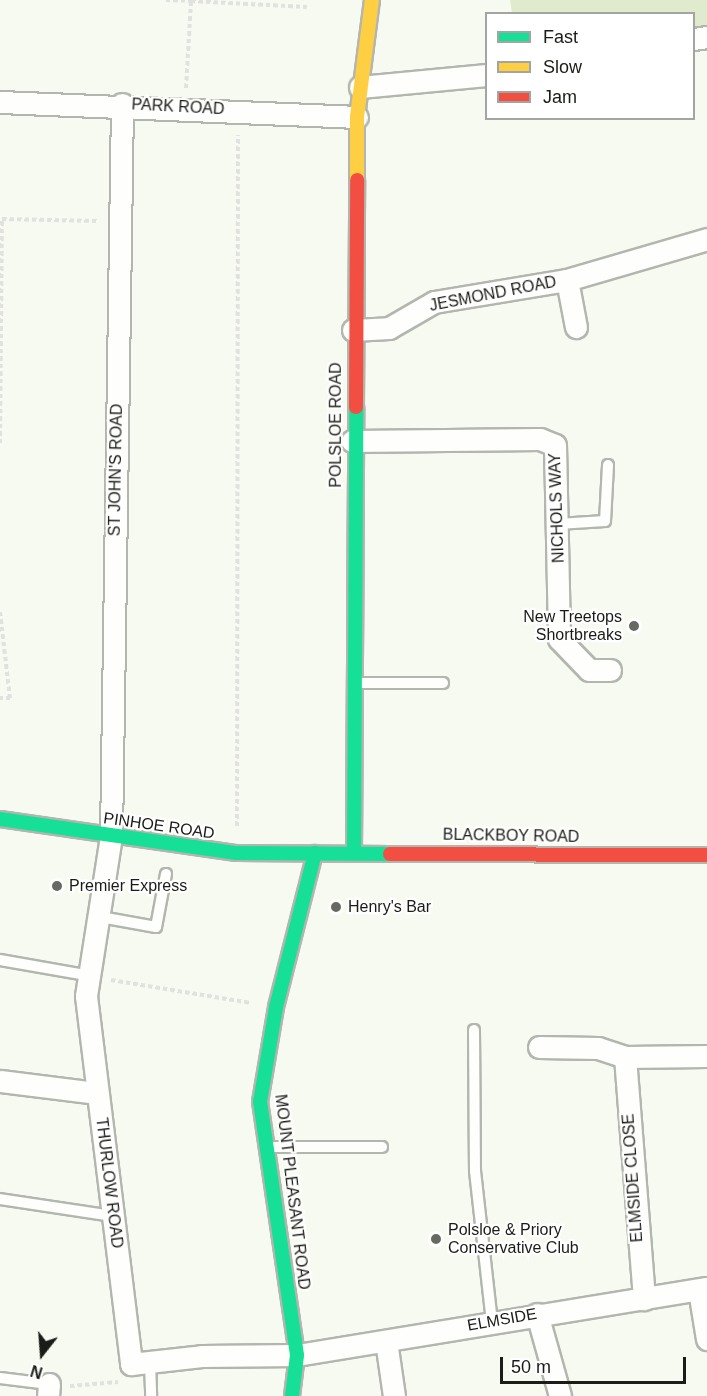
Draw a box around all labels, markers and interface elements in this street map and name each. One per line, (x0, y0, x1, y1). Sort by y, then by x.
legend (485, 12, 695, 120)
text: Fast (543, 27, 578, 47)
text: Slow (543, 57, 582, 77)
text: Jam (543, 87, 577, 107)
street label: PARK ROAD (131, 95, 225, 119)
street label: JESMOND ROAD (428, 272, 558, 316)
street label: POLSLOE ROAD (326, 362, 346, 488)
street label: ST JOHN'S ROAD (105, 403, 127, 537)
street label: NICHOLS WAY (545, 453, 569, 563)
place label: New Treetops Shortbreaks (523, 607, 622, 645)
marker: New Treetops Shortbreaks (627, 619, 641, 633)
street label: PINHOE ROAD (102, 809, 216, 843)
street label: BLACKBOY ROAD (442, 825, 580, 847)
place label: Premier Express (69, 876, 187, 896)
marker: Premier Express (50, 879, 64, 893)
place label: Henry's Bar (348, 897, 431, 917)
marker: Henry's Bar (329, 900, 343, 914)
street label: MOUNT PLEASANT ROAD (270, 1093, 314, 1291)
street label: ELMSIDE CLOSE (619, 1113, 647, 1243)
street label: THURLOW ROAD (91, 1117, 127, 1249)
place label: Polsloe & Priory Conservative Club (448, 1220, 579, 1258)
marker: Polsloe & Priory Conservative Club (429, 1232, 443, 1246)
street label: ELMSIDE (466, 1304, 538, 1336)
north arrow (12, 1324, 72, 1384)
scale bar (503, 1345, 689, 1383)
text: 50 m (511, 1357, 551, 1377)
text: N (29, 1362, 45, 1382)

